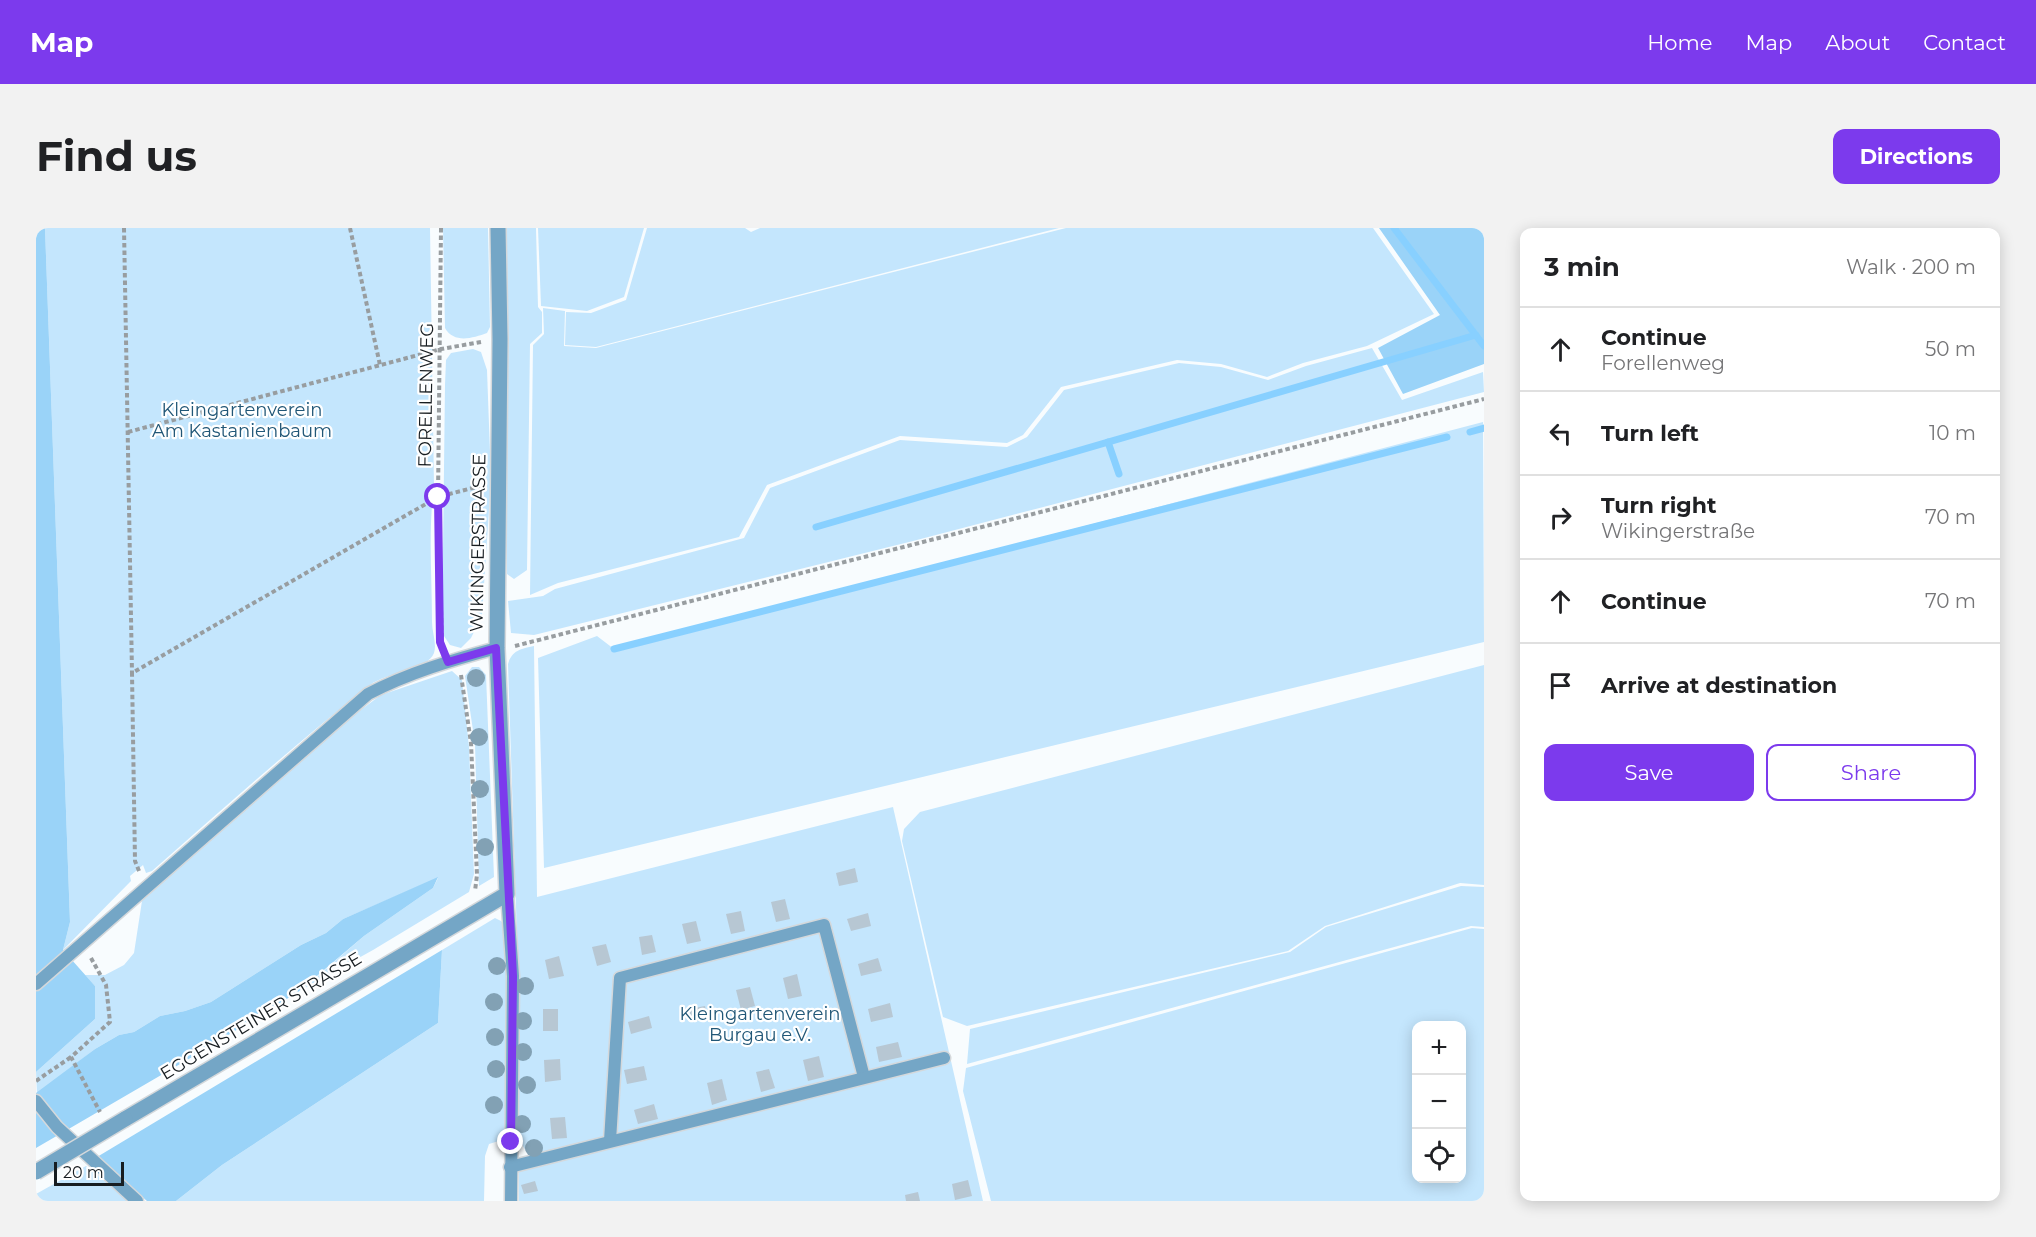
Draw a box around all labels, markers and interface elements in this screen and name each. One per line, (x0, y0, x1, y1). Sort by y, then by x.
text: Map (30, 25, 93, 59)
text: Home (1647, 30, 1712, 55)
text: Map (1745, 30, 1792, 55)
text: About (1825, 30, 1890, 55)
text: Contact (1923, 30, 2006, 55)
button: Directions (1833, 129, 2000, 184)
text: Find us (36, 130, 197, 182)
text: 3 min (1544, 251, 1620, 283)
text: Walk · 200 m (1846, 255, 1976, 279)
street label: FORELLENWEG (414, 322, 438, 468)
text: Continue (1601, 324, 1707, 351)
icon: ahead (1544, 333, 1577, 366)
text: 50 m (1925, 337, 1976, 361)
text: Forellenweg (1601, 351, 1725, 375)
park label: Kleingartenverein Am Kastanienbaum (152, 399, 332, 442)
icon: left (1544, 417, 1577, 450)
text: Turn left (1601, 420, 1699, 447)
text: 10 m (1929, 421, 1976, 445)
street label: WIKINGERSTRASSE (465, 454, 491, 632)
route start (424, 483, 450, 509)
text: Turn right (1601, 492, 1716, 519)
icon: right (1544, 501, 1577, 534)
text: 70 m (1925, 505, 1976, 529)
text: Wikingerstraße (1601, 519, 1755, 543)
icon: ahead (1544, 585, 1577, 618)
text: Continue (1601, 588, 1707, 615)
text: 70 m (1925, 589, 1976, 613)
icon: arrive (1544, 669, 1577, 702)
text: Arrive at destination (1601, 672, 1837, 699)
button: Save (1544, 744, 1754, 801)
button: Share (1766, 744, 1976, 801)
street label: EGGENSTEINER STRASSE (156, 947, 366, 1085)
park label: Kleingartenverein Burgau e.V. (679, 1003, 841, 1046)
map controls (1412, 1021, 1466, 1183)
button: + (1412, 1021, 1466, 1075)
button: − (1412, 1075, 1466, 1129)
route end (497, 1128, 523, 1154)
button: locate (1412, 1129, 1466, 1183)
scale bar (54, 1159, 124, 1186)
text: 20 m (63, 1163, 104, 1182)

